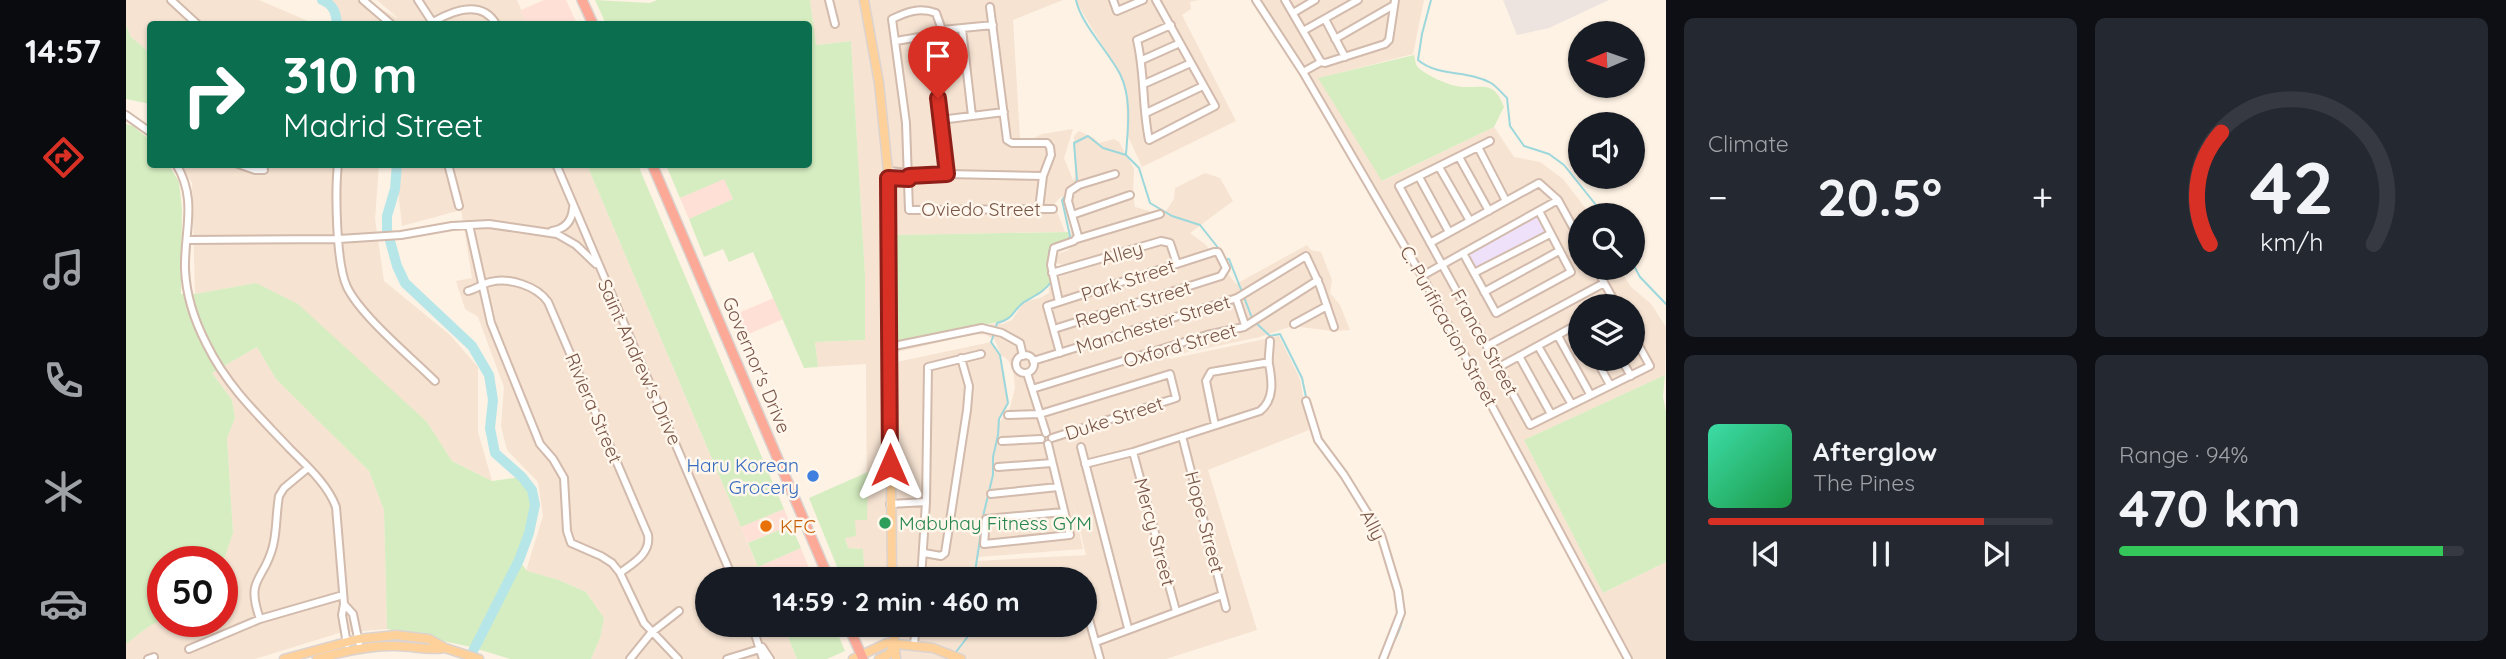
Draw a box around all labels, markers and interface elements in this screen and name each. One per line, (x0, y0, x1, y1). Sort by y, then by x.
north arrow (1568, 21, 1645, 98)
map controls (1568, 21, 1645, 371)
pin (908, 26, 968, 98)
text: 14:57 (25, 31, 101, 71)
icon: arrive (919, 37, 957, 75)
text: 310 m (283, 44, 417, 105)
icon: right (168, 49, 259, 140)
text: Madrid Street (283, 105, 483, 145)
button: sound (1568, 112, 1645, 189)
text: Climate (1708, 129, 1789, 158)
icon: directions (39, 133, 88, 182)
text: 42 (2249, 141, 2334, 232)
text: 20.5° (1817, 164, 1942, 229)
text: − (1708, 173, 1728, 221)
text: + (2032, 173, 2053, 221)
street label: Oviedo Street (921, 197, 1041, 221)
button: search (1568, 203, 1645, 280)
text: km/h (2260, 225, 2323, 256)
street label: Alley (1098, 236, 1146, 270)
street label: C. Purificacion Street (1395, 241, 1503, 411)
icon: music (39, 245, 88, 294)
street label: Park Street (1078, 254, 1178, 306)
street label: Saint Andrew's Drive (593, 275, 687, 449)
street label: Regent Street (1072, 275, 1194, 333)
street label: France Street (1446, 285, 1524, 399)
street label: Manchester Street (1073, 289, 1233, 359)
street label: Governor's Drive (717, 293, 797, 437)
button: layers (1568, 294, 1645, 371)
street label: Oxford Street (1121, 317, 1239, 373)
street label: Riviera Street (560, 349, 628, 467)
icon: phone (39, 356, 88, 405)
street label: Duke Street (1062, 391, 1166, 445)
position arrow (853, 428, 927, 502)
text: Afterglow (1813, 435, 1937, 468)
text: Range · 94% (2119, 440, 2248, 469)
place label: Haru Korean Grocery (686, 453, 799, 499)
icon: climate (39, 467, 88, 516)
marker: Haru Korean Grocery (805, 468, 821, 484)
street label: Hope Street (1180, 468, 1230, 576)
text: The Pines (1813, 468, 1915, 497)
street label: Mercy Street (1129, 475, 1181, 589)
text: 470 km (2119, 475, 2301, 540)
street label: Ally (1355, 505, 1391, 545)
place label: Mabuhay Fitness GYM (899, 511, 1092, 535)
place label: KFC (780, 514, 816, 538)
marker: Mabuhay Fitness GYM (877, 515, 893, 531)
marker: KFC (758, 518, 774, 534)
icon: previous (1747, 535, 1785, 573)
icon: pause (1862, 535, 1900, 573)
icon: next (1977, 535, 2015, 573)
speed limit sign: 50 (147, 546, 238, 637)
icon: car (39, 579, 88, 628)
text: 14:59 · 2 min · 460 m (772, 585, 1020, 618)

